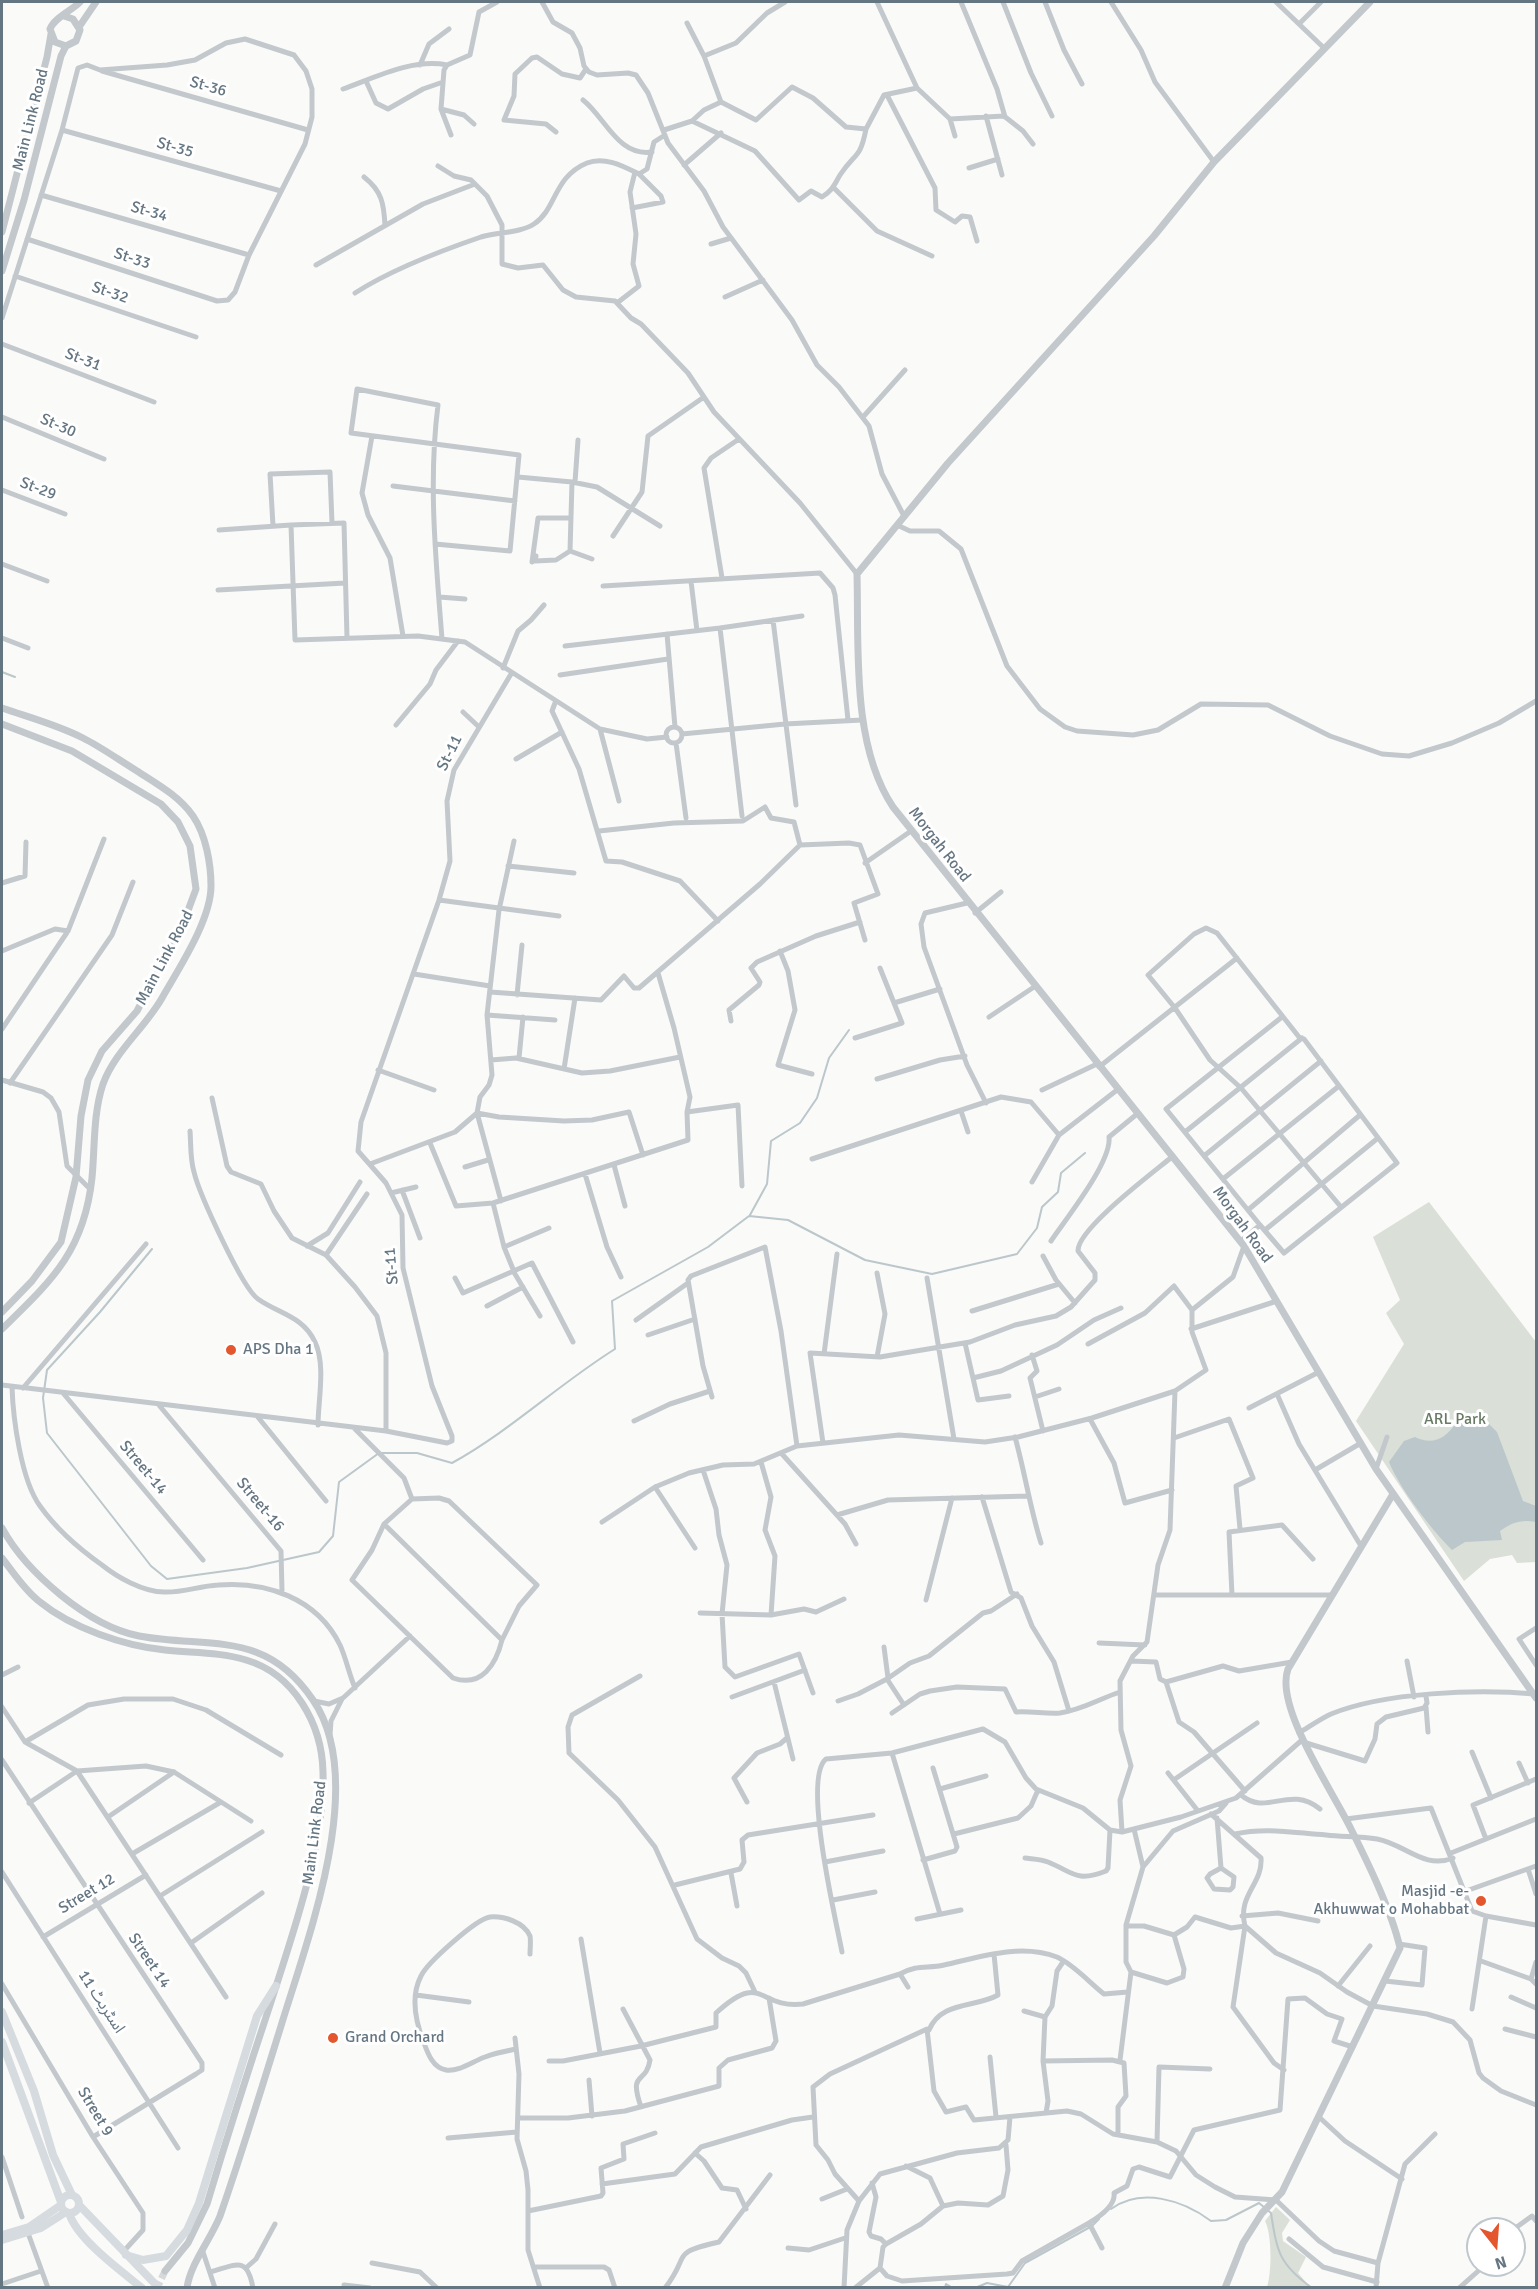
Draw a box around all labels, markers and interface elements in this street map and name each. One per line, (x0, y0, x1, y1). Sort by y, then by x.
street label: Main Link Road (9, 67, 53, 173)
street label: St-36 (187, 73, 229, 101)
street label: St-35 (154, 134, 196, 162)
street label: St-34 (128, 198, 170, 226)
street label: St-33 (111, 244, 153, 274)
street label: St-32 (89, 278, 131, 308)
street label: St-31 (62, 344, 104, 376)
street label: St-30 (37, 410, 79, 442)
street label: St-29 (17, 473, 59, 505)
street label: St-11 (433, 732, 467, 774)
street label: Morgah Road (904, 804, 974, 886)
street label: Main Link Road (132, 907, 198, 1009)
street label: Morgah Road (1208, 1183, 1276, 1267)
street label: St-11 (381, 1247, 403, 1285)
place label: APS Dha 1 (243, 1340, 314, 1360)
marker: APS Dha 1 (224, 1343, 238, 1357)
park label: ARL Park (1424, 1410, 1486, 1430)
street label: Street-14 (115, 1437, 171, 1499)
street label: Street-16 (232, 1474, 288, 1536)
street label: Main Link Road (299, 1780, 331, 1886)
street label: Street 12 (55, 1870, 119, 1918)
place label: Masjid -e- Akhuwwat o Mohabbat (1313, 1882, 1469, 1920)
marker: Masjid -e- Akhuwwat o Mohabbat (1474, 1894, 1488, 1908)
street label: Street 14 (124, 1930, 174, 1992)
street label: اسٹریٹ 11 (74, 1967, 128, 2037)
place label: Grand Orchard (345, 2028, 445, 2048)
marker: Grand Orchard (326, 2031, 340, 2045)
street label: Street 9 (73, 2084, 117, 2140)
north arrow (1466, 2217, 1526, 2277)
text: N (1492, 2251, 1509, 2273)

